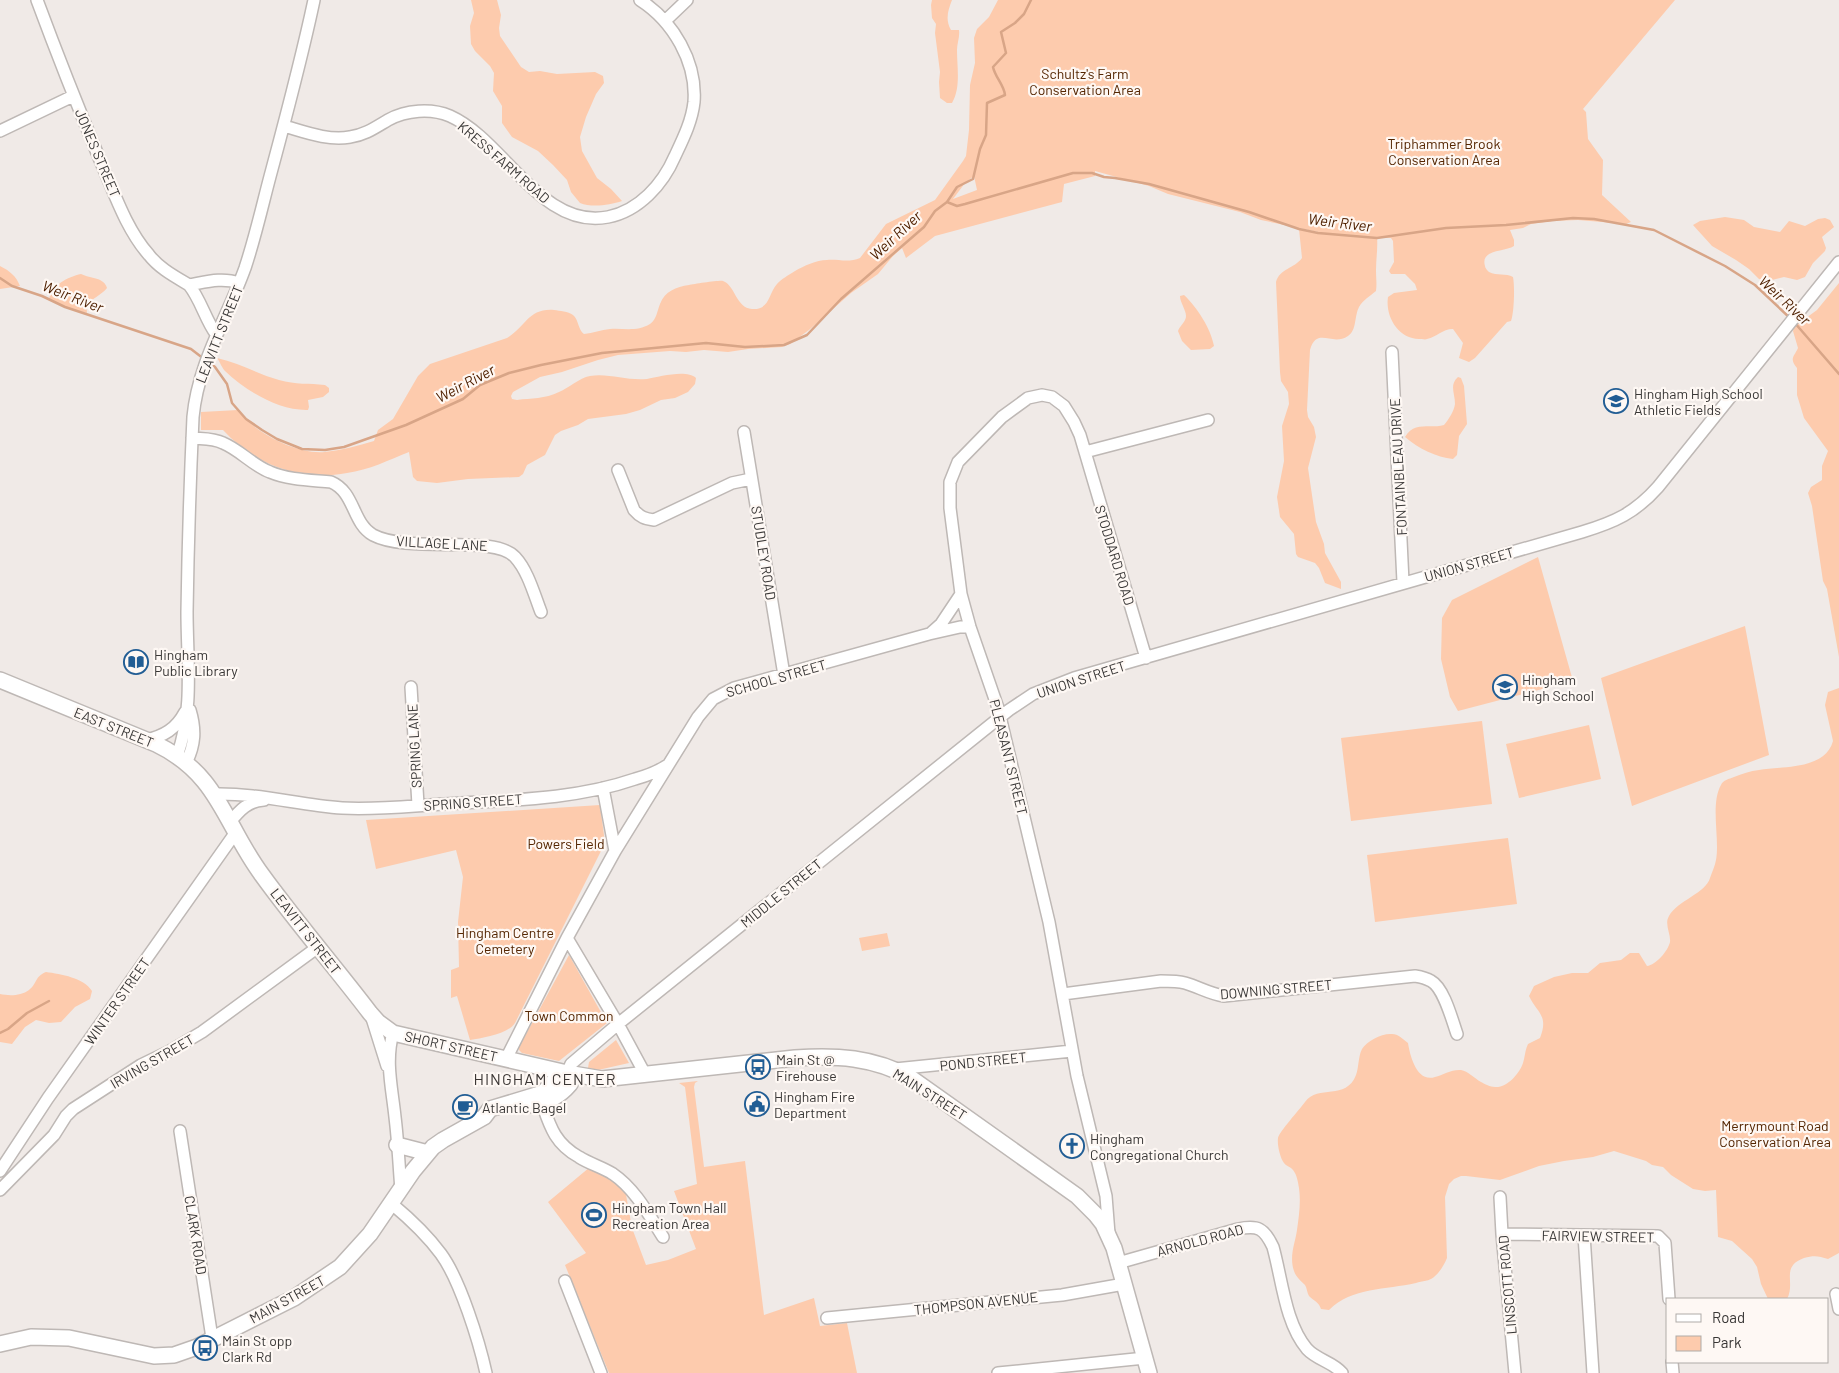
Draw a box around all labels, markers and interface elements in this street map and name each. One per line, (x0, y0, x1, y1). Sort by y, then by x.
park label: Schultz's Farm Conservation Area (1029, 65, 1141, 98)
street label: JONES STREET (72, 106, 124, 200)
street label: KRESS FARM ROAD (455, 117, 553, 207)
park label: Triphammer Brook Conservation Area (1388, 135, 1500, 168)
water label: Weir River (865, 206, 925, 263)
water label: Weir River (1307, 209, 1374, 235)
water label: Weir River (1755, 272, 1815, 329)
water label: Weir River (40, 276, 107, 316)
street label: LEAVITT STREET (192, 282, 246, 385)
water label: Weir River (432, 360, 498, 406)
place label: Hingham High School Athletic Fields (1634, 385, 1763, 418)
school or university icon: Hingham High School Athletic Fields (1603, 388, 1629, 414)
street label: FONTAINBLEAU DRIVE (1386, 398, 1410, 536)
street label: STODDARD ROAD (1092, 503, 1138, 607)
street label: STUDLEY ROAD (748, 505, 780, 601)
street label: VILLAGE LANE (396, 532, 488, 554)
street label: UNION STREET (1422, 543, 1516, 585)
place label: Hingham Public Library (154, 646, 238, 679)
library icon: Hingham Public Library (123, 649, 149, 675)
street label: SCHOOL STREET (724, 656, 828, 700)
street label: UNION STREET (1034, 657, 1128, 701)
place label: Hingham High School (1522, 671, 1594, 704)
school or university icon: Hingham High School (1492, 674, 1518, 700)
street label: PLEASANT STREET (986, 697, 1032, 817)
street label: EAST STREET (72, 703, 156, 751)
street label: SPRING LANE (403, 703, 425, 789)
street label: SPRING STREET (423, 790, 523, 814)
park label: Powers Field (527, 835, 605, 852)
street label: MIDDLE STREET (737, 855, 825, 931)
street label: LEAVITT STREET (267, 885, 345, 977)
park label: Hingham Centre Cemetery (456, 924, 554, 957)
street label: WINTER STREET (81, 954, 153, 1048)
street label: DOWNING STREET (1219, 976, 1333, 1002)
park label: Town Common (524, 1007, 614, 1024)
street label: SHORT STREET (403, 1027, 499, 1065)
street label: IRVING STREET (107, 1030, 197, 1092)
street label: POND STREET (939, 1048, 1027, 1074)
place label: Main St @ Firehouse (776, 1051, 837, 1084)
bus stop icon: Main St @ Firehouse (745, 1054, 771, 1080)
street label: MAIN STREET (890, 1065, 970, 1123)
district label: HINGHAM CENTER (474, 1069, 616, 1088)
place label: Hingham Fire Department (774, 1088, 855, 1121)
public building icon: Hingham Fire Department (744, 1091, 770, 1117)
cafe icon: Atlantic Bagel (452, 1094, 478, 1120)
place label: Atlantic Bagel (482, 1099, 566, 1116)
park label: Merrymount Road Conservation Area (1719, 1117, 1831, 1150)
place label: Hingham Congregational Church (1090, 1130, 1229, 1163)
church icon: Hingham Congregational Church (1059, 1133, 1085, 1159)
street label: CLARK ROAD (181, 1194, 211, 1276)
place label: Hingham Town Hall Recreation Area (612, 1199, 726, 1232)
sports icon: Hingham Town Hall Recreation Area (581, 1202, 607, 1228)
street label: ARNOLD ROAD (1155, 1220, 1245, 1260)
street label: FAIRVIEW STREET (1541, 1227, 1655, 1245)
street label: LINSCOTT ROAD (1494, 1235, 1520, 1335)
street label: MAIN STREET (246, 1271, 328, 1327)
street label: THOMPSON AVENUE (913, 1288, 1039, 1318)
legend (1666, 1298, 1829, 1363)
text: Road (1712, 1308, 1745, 1326)
place label: Main St opp Clark Rd (222, 1332, 292, 1365)
text: Park (1712, 1333, 1742, 1351)
bus stop icon: Main St opp Clark Rd (192, 1335, 218, 1361)

